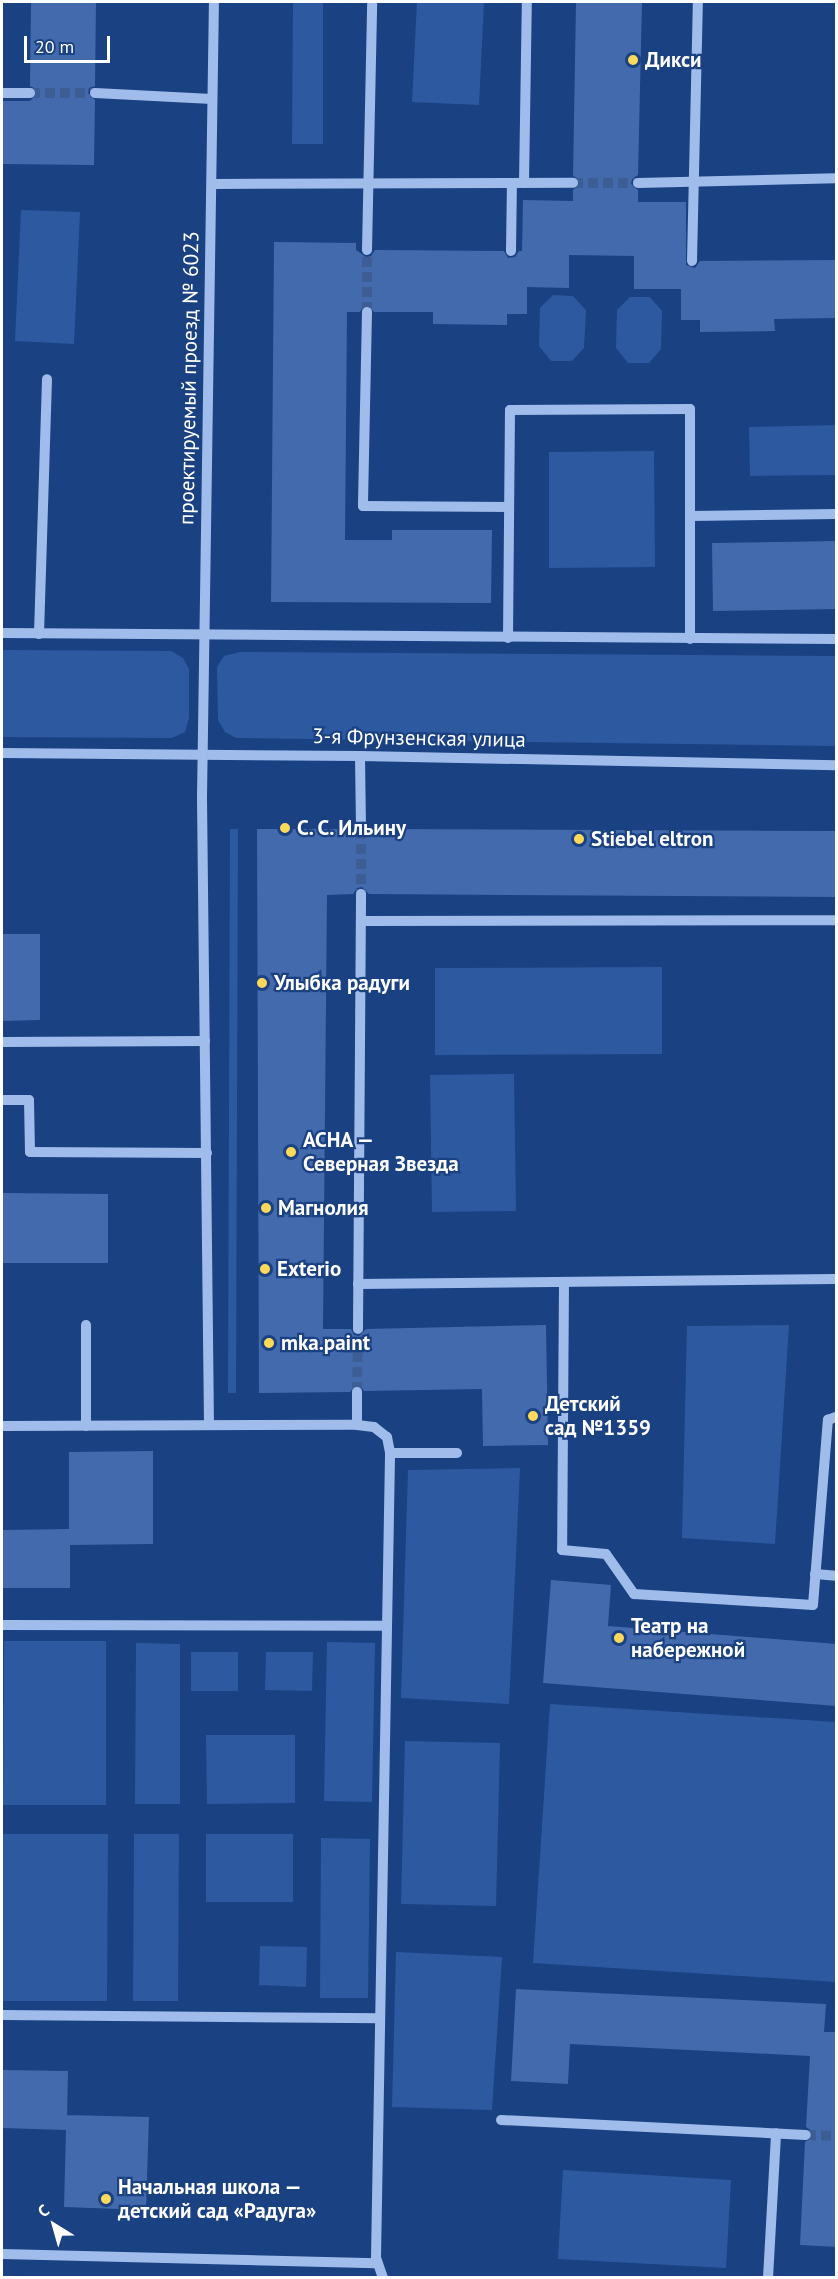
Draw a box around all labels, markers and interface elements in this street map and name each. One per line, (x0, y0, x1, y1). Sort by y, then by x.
scale bar (27, 24, 112, 62)
text: 20 m (35, 35, 74, 58)
place label: Дикси (645, 47, 701, 73)
marker: Дикси (626, 53, 640, 67)
street label: проектируемый проезд № 6023 (174, 231, 204, 525)
street label: 3-я Фрунзенская улица (312, 724, 526, 752)
place label: С. С. Ильину (297, 815, 409, 841)
marker: С. С. Ильину (278, 821, 292, 835)
place label: Stiebel eltron (591, 826, 713, 852)
marker: Stiebel eltron (572, 832, 586, 846)
place label: Улыбка радуги (274, 970, 410, 996)
marker: Улыбка радуги (255, 976, 269, 990)
place label: АСНА — Северная Звезда (303, 1127, 459, 1177)
marker: АСНА — Северная Звезда (284, 1145, 298, 1159)
place label: Магнолия (278, 1195, 368, 1221)
marker: Магнолия (259, 1201, 273, 1215)
place label: Exterio (277, 1256, 341, 1282)
marker: Exterio (258, 1262, 272, 1276)
place label: mka.paint (281, 1330, 370, 1356)
marker: mka.paint (262, 1336, 276, 1350)
place label: Детский сад №1359 (545, 1391, 651, 1441)
marker: Детский сад №1359 (526, 1409, 540, 1423)
place label: Театр на набережной (631, 1613, 745, 1663)
marker: Театр на набережной (612, 1631, 626, 1645)
place label: Начальная школа — детский сад «Радуга» (118, 2174, 316, 2224)
marker: Начальная школа — детский сад «Радуга» (99, 2192, 113, 2206)
north arrow (24, 2195, 84, 2255)
text: С (34, 2200, 53, 2221)

